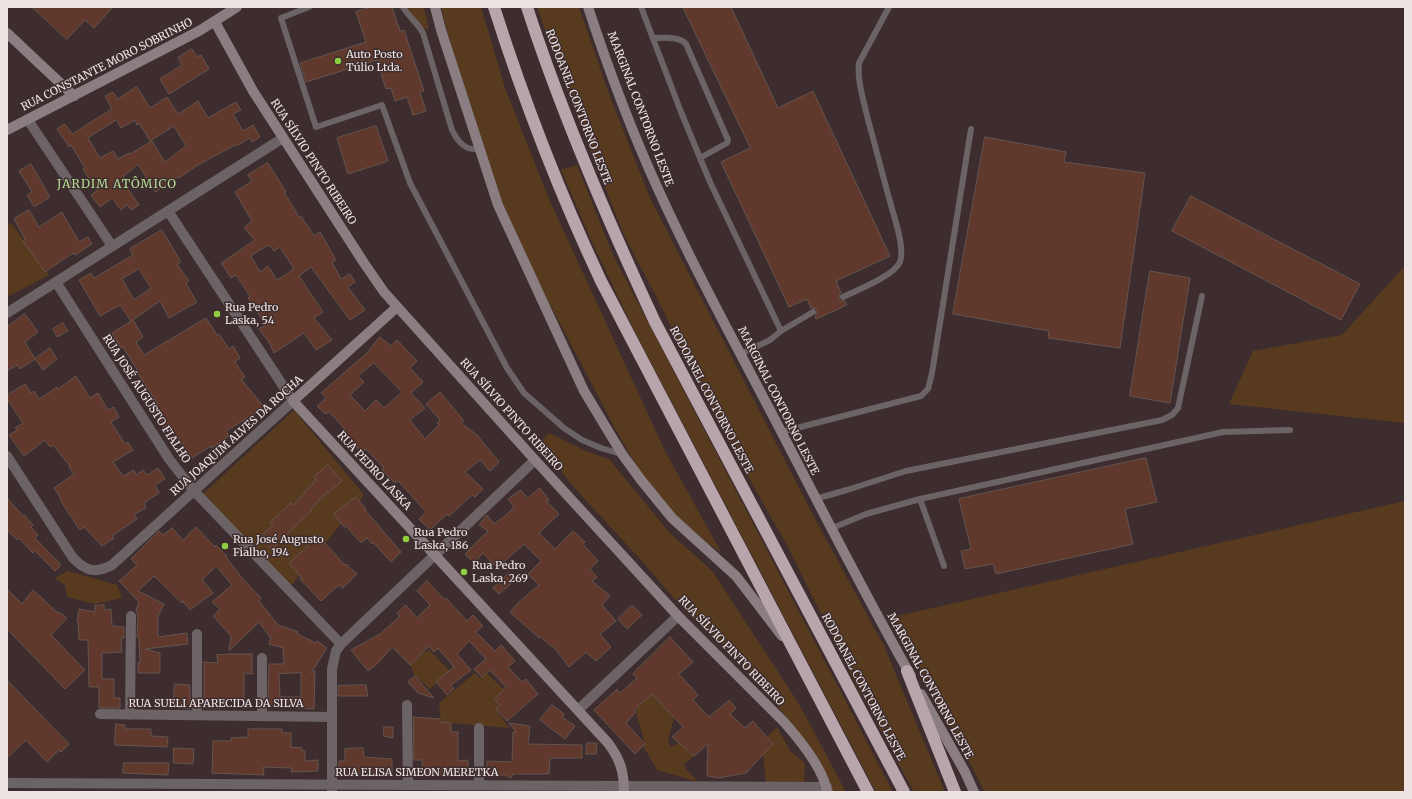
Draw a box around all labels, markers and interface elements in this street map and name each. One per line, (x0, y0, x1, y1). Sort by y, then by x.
street label: RUA CONSTANTE MORO SOBRINHO (19, 16, 195, 114)
street label: RODOANEL CONTORNO LESTE (542, 28, 614, 186)
street label: MARGINAL CONTORNO LESTE (604, 30, 676, 188)
place label: Auto Posto Túlio Ltda. (346, 48, 403, 74)
marker: Auto Posto Túlio Ltda. (333, 56, 343, 66)
street label: RUA SÍLVIO PINTO RIBEIRO (267, 97, 359, 227)
district label: JARDIM ATÔMICO (57, 178, 177, 192)
place label: Rua Pedro Laska, 54 (225, 301, 278, 327)
marker: Rua Pedro Laska, 54 (212, 309, 222, 319)
street label: RODOANEL CONTORNO LESTE (666, 324, 756, 476)
street label: MARGINAL CONTORNO LESTE (735, 325, 821, 477)
street label: RUA JOSÉ AUGUSTO FIALHO (99, 332, 193, 466)
street label: RUA SÍLVIO PINTO RIBEIRO (457, 356, 565, 474)
street label: RUA JOAQUIM ALVES DA ROCHA (168, 373, 306, 499)
street label: RUA PEDRO LASKA (334, 429, 414, 513)
place label: Rua Pedro Laska, 186 (414, 526, 468, 552)
place label: Rua José Augusto Fialho, 194 (233, 533, 324, 559)
marker: Rua Pedro Laska, 186 (401, 534, 411, 544)
marker: Rua José Augusto Fialho, 194 (220, 541, 230, 551)
place label: Rua Pedro Laska, 269 (472, 559, 528, 585)
marker: Rua Pedro Laska, 269 (459, 567, 469, 577)
street label: RUA SÍLVIO PINTO RIBEIRO (675, 593, 787, 709)
street label: RODOANEL CONTORNO LESTE (818, 611, 908, 763)
street label: MARGINAL CONTORNO LESTE (884, 611, 976, 761)
street label: RUA SUELI APARECIDA DA SILVA (128, 697, 304, 711)
street label: RUA ELISA SIMEON MERETKA (335, 766, 499, 780)

